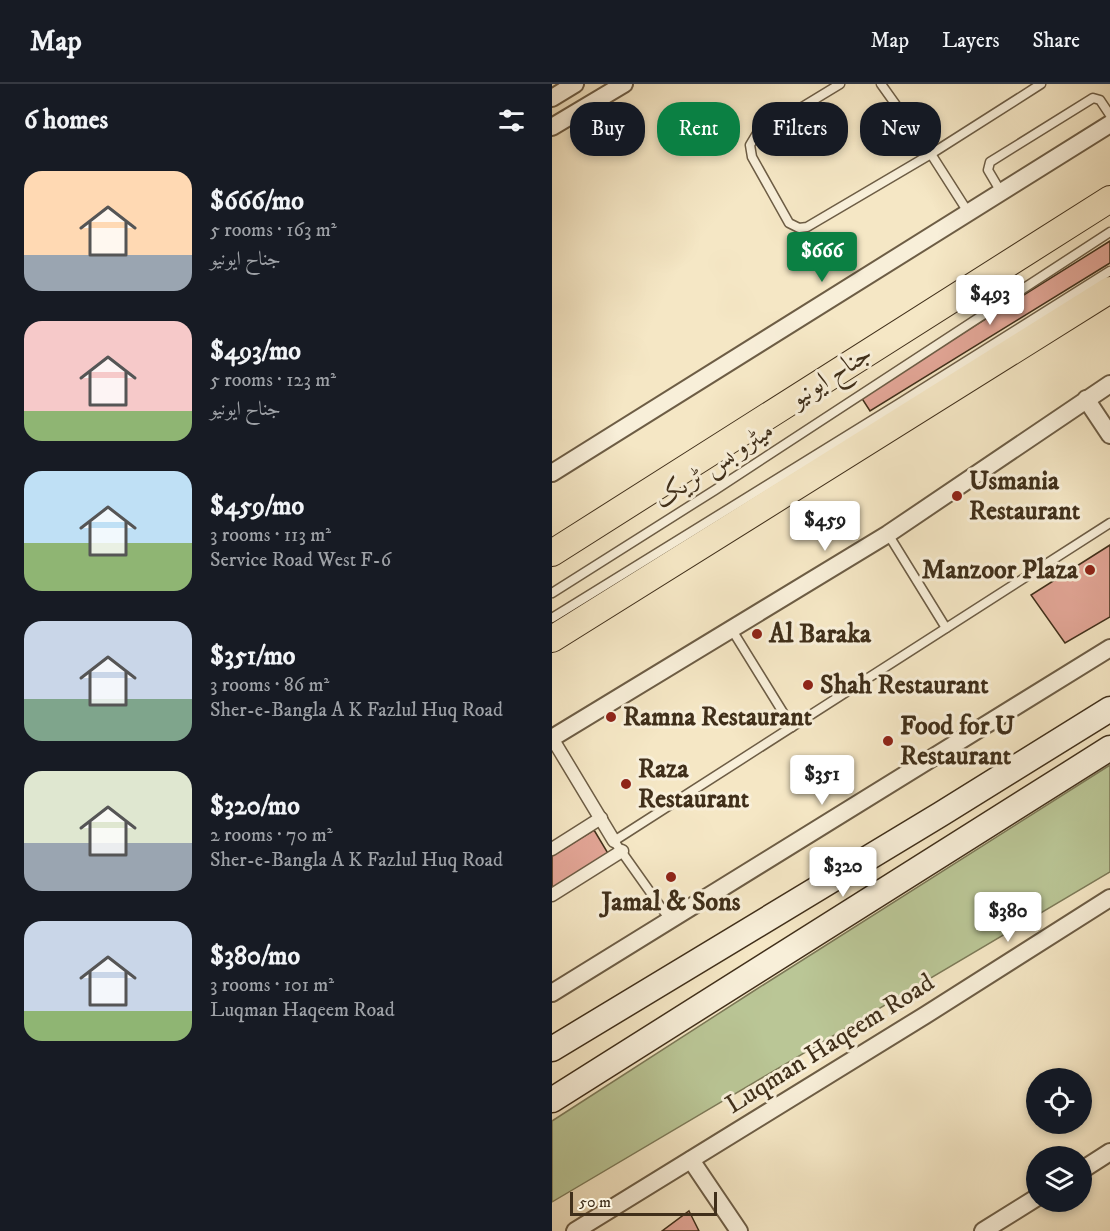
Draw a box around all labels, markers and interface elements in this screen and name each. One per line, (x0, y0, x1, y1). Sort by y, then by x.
text: Map (30, 24, 82, 59)
text: Map (870, 28, 909, 54)
text: Layers (942, 28, 1000, 54)
text: Share (1033, 28, 1080, 54)
chip: Buy (570, 102, 645, 156)
chip: Rent (657, 102, 740, 156)
chip: Filters (752, 102, 848, 156)
chip: New (860, 102, 941, 156)
text: 6 homes (24, 104, 108, 137)
icon: filters (495, 104, 528, 137)
text: $666/mo (210, 185, 304, 218)
icon: home (72, 195, 144, 267)
text: 5 rooms · 163 m² (210, 218, 337, 243)
pin: $666 (786, 232, 858, 283)
text: $666 (801, 239, 843, 264)
text: جناح ایونیو (210, 247, 281, 272)
pin: $493 (954, 275, 1026, 326)
text: $493 (970, 282, 1010, 307)
text: $493/mo (210, 335, 301, 368)
street label: جناح ایونیو (781, 337, 882, 422)
icon: home (72, 345, 144, 417)
text: 5 rooms · 123 m² (210, 368, 336, 393)
text: جناح ایونیو (210, 397, 281, 422)
street label: میٹرو بس ٹریک (648, 414, 780, 516)
place label: Usmania Restaurant (969, 465, 1081, 528)
marker: Usmania Restaurant (950, 489, 964, 503)
text: $459/mo (210, 490, 304, 523)
icon: home (72, 495, 144, 567)
pin: $459 (789, 501, 861, 552)
text: $459 (804, 508, 846, 533)
text: 3 rooms · 113 m² (210, 523, 331, 548)
text: Service Road West F-6 (210, 548, 391, 573)
place label: Manzoor Plaza (922, 554, 1079, 587)
marker: Manzoor Plaza (1083, 563, 1097, 577)
place label: Al Baraka (768, 618, 872, 651)
marker: Al Baraka (750, 627, 764, 641)
text: $351/mo (210, 640, 296, 673)
icon: home (72, 645, 144, 717)
place label: Shah Restaurant (820, 669, 989, 702)
text: 3 rooms · 86 m² (210, 673, 329, 698)
marker: Shah Restaurant (801, 678, 815, 692)
text: Sher-e-Bangla A K Fazlul Huq Road (210, 698, 503, 723)
place label: Ramna Restaurant (623, 701, 813, 734)
marker: Ramna Restaurant (604, 710, 618, 724)
place label: Food for U Restaurant (900, 710, 1015, 773)
marker: Food for U Restaurant (881, 734, 895, 748)
place label: Raza Restaurant (638, 753, 750, 816)
pin: $351 (786, 755, 858, 806)
text: $351 (804, 762, 840, 787)
marker: Raza Restaurant (619, 777, 633, 791)
text: $320/mo (210, 790, 300, 823)
icon: home (72, 795, 144, 867)
text: 2 rooms · 70 m² (210, 823, 333, 848)
pin: $320 (807, 847, 879, 898)
text: Sher-e-Bangla A K Fazlul Huq Road (210, 848, 503, 873)
text: $320 (824, 854, 862, 879)
marker: Jamal & Sons (664, 870, 678, 884)
place label: Jamal & Sons (599, 886, 741, 919)
pin: $380 (972, 892, 1044, 943)
text: $380 (988, 899, 1028, 924)
text: $380/mo (210, 940, 300, 973)
icon: home (72, 945, 144, 1017)
street label: Luqman Haqeem Road (719, 966, 941, 1122)
text: 3 rooms · 101 m² (210, 973, 334, 998)
text: Luqman Haqeem Road (210, 998, 395, 1023)
map controls (1026, 1068, 1092, 1212)
button: locate (1026, 1068, 1092, 1134)
button: layers (1026, 1146, 1092, 1212)
scale bar (570, 1189, 717, 1216)
text: 50 m (579, 1192, 611, 1212)

